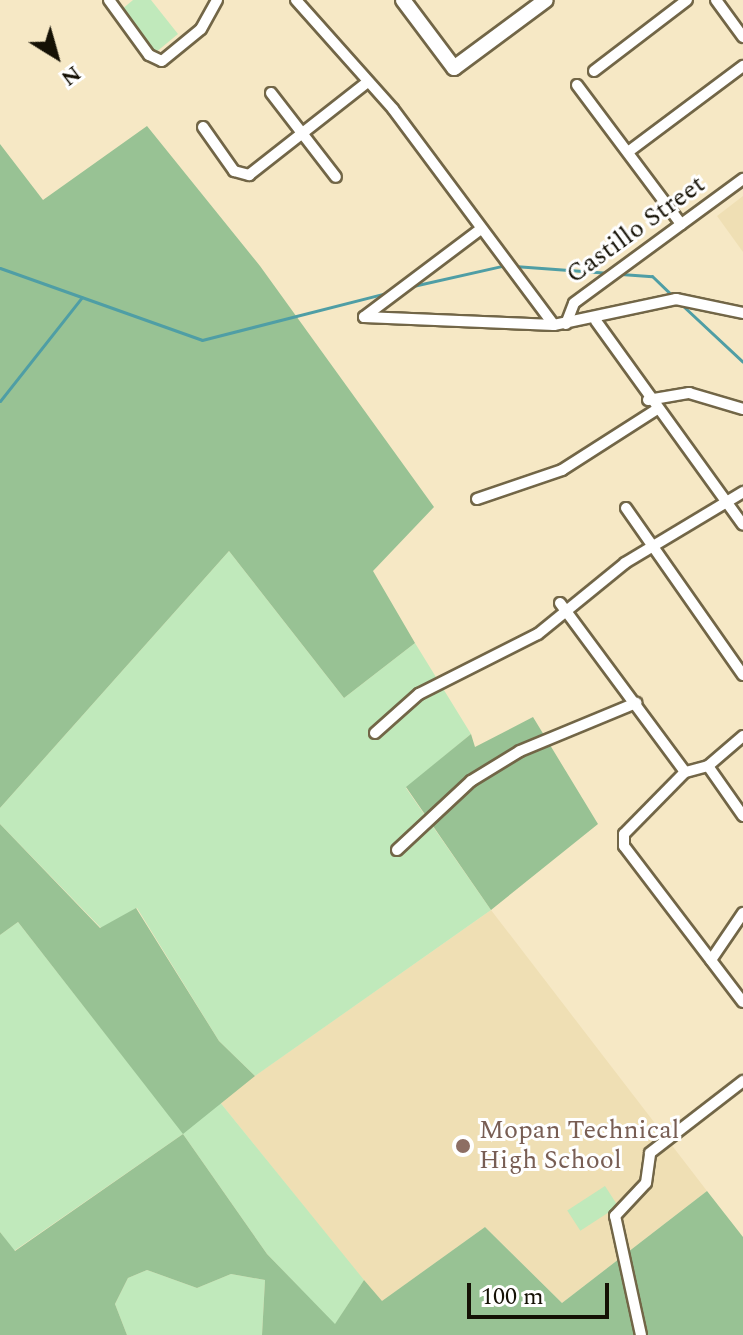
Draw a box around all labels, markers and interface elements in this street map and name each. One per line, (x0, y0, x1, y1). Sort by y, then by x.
north arrow (16, 16, 96, 96)
text: N (54, 57, 88, 94)
street label: Castillo Street (561, 169, 711, 291)
place label: Mopan Technical High School (479, 1115, 679, 1176)
marker: Mopan Technical High School (454, 1137, 472, 1155)
scale bar (471, 1267, 613, 1317)
text: 100 m (481, 1279, 544, 1315)

